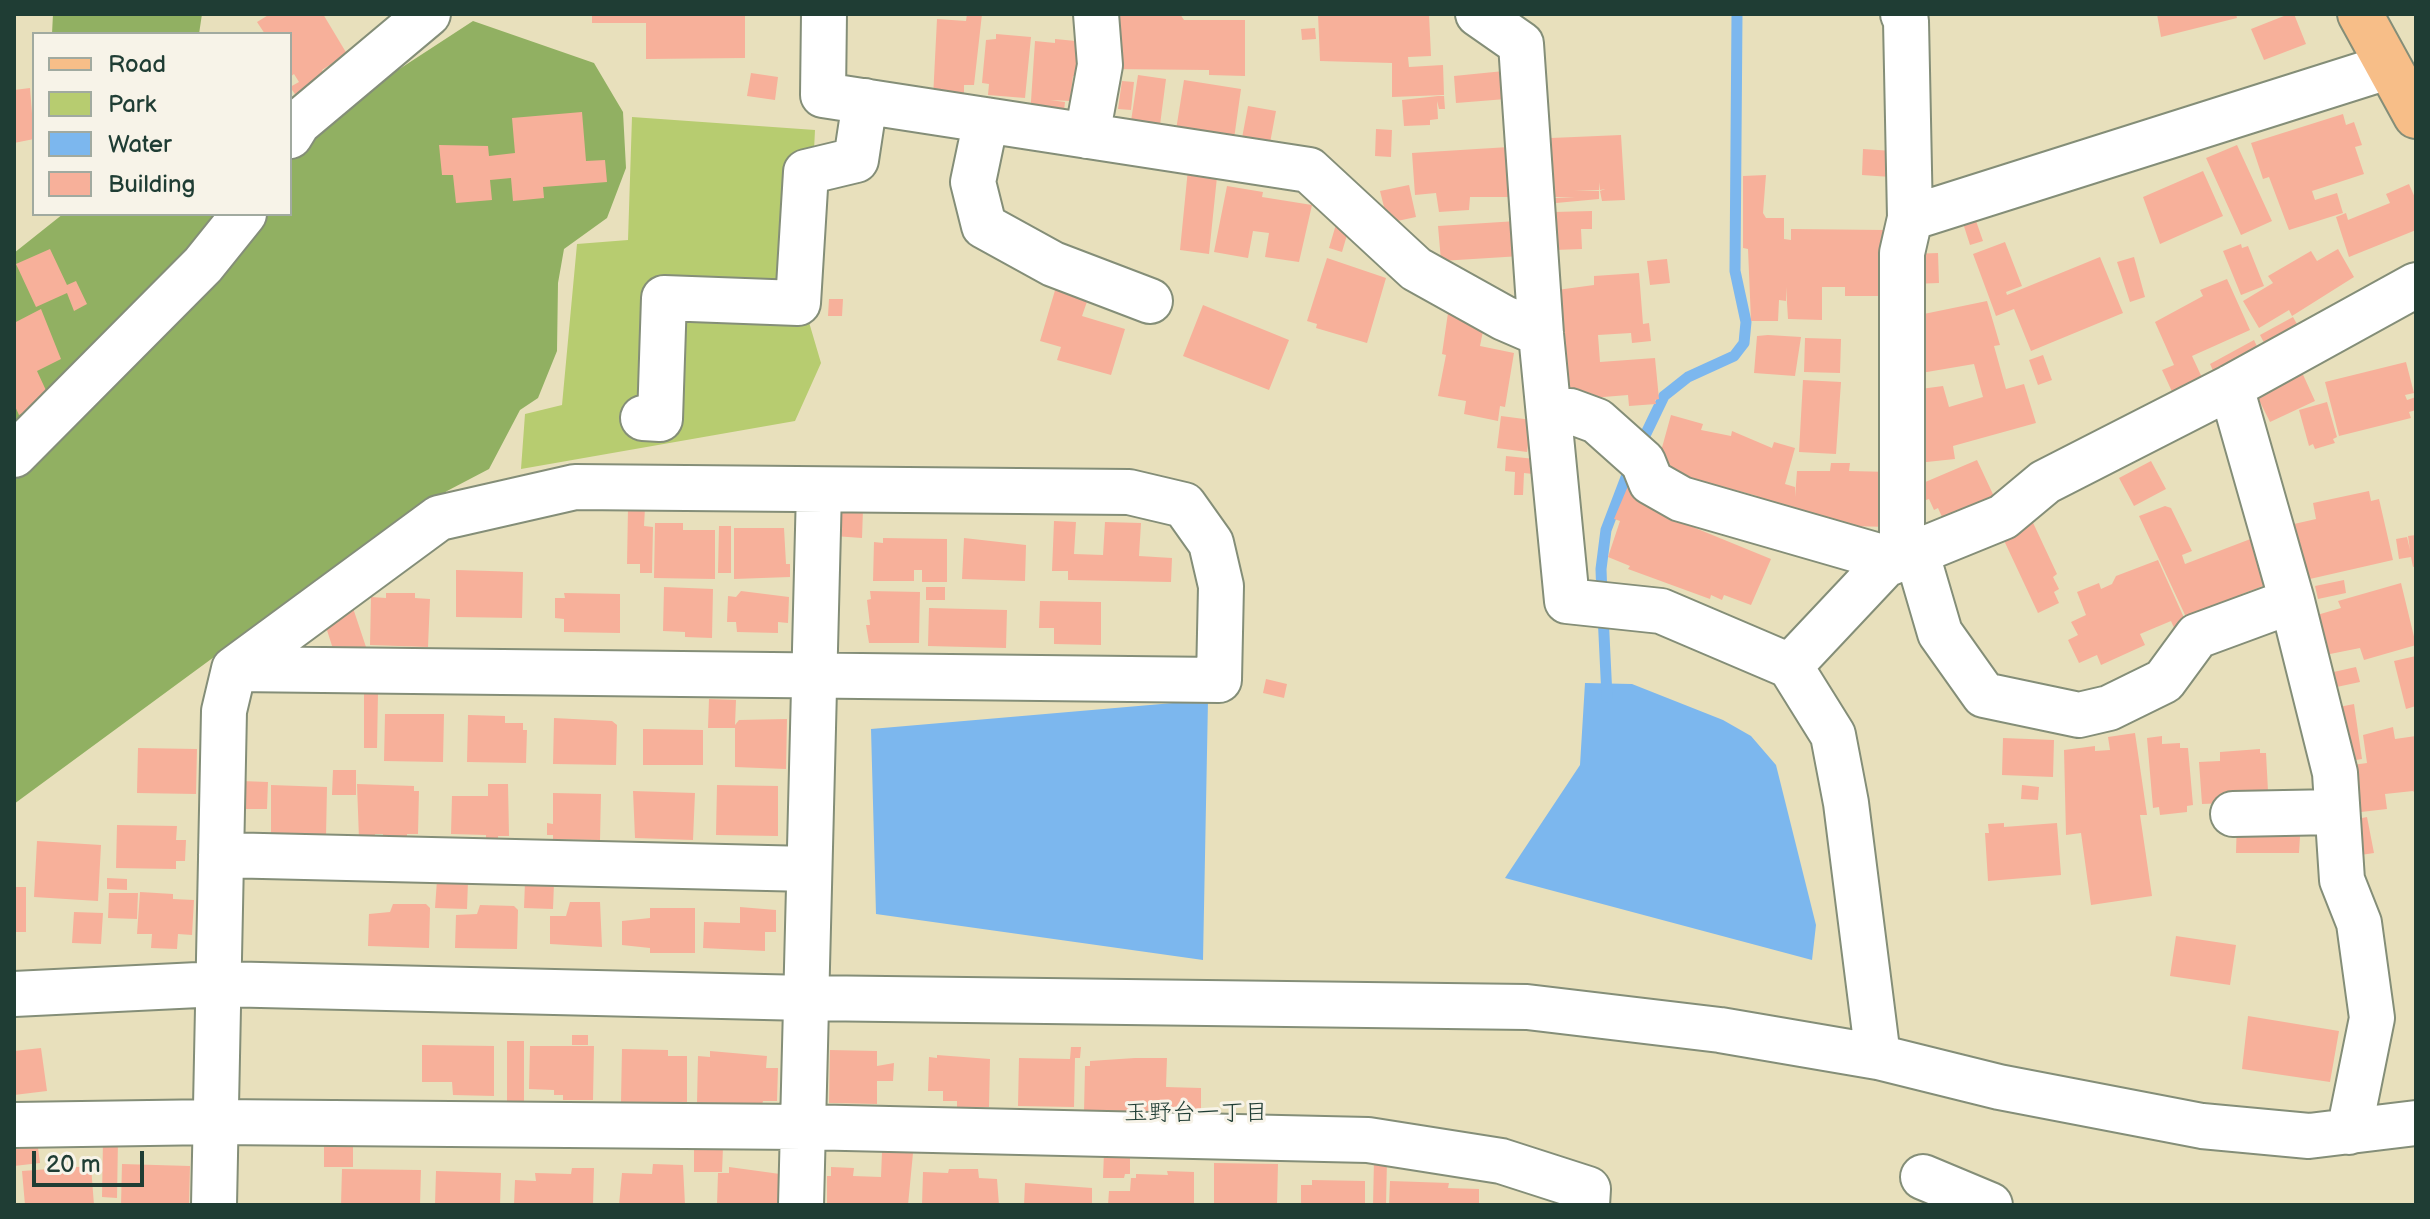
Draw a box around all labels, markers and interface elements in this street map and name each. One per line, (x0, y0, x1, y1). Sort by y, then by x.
legend (32, 32, 292, 216)
text: Road (108, 50, 166, 79)
text: Park (108, 90, 156, 119)
text: Water (108, 130, 172, 159)
text: Building (108, 170, 195, 199)
district label: 玉野台一丁目 (1124, 1100, 1268, 1128)
scale bar (36, 1135, 148, 1185)
text: 20 m (46, 1150, 101, 1179)

